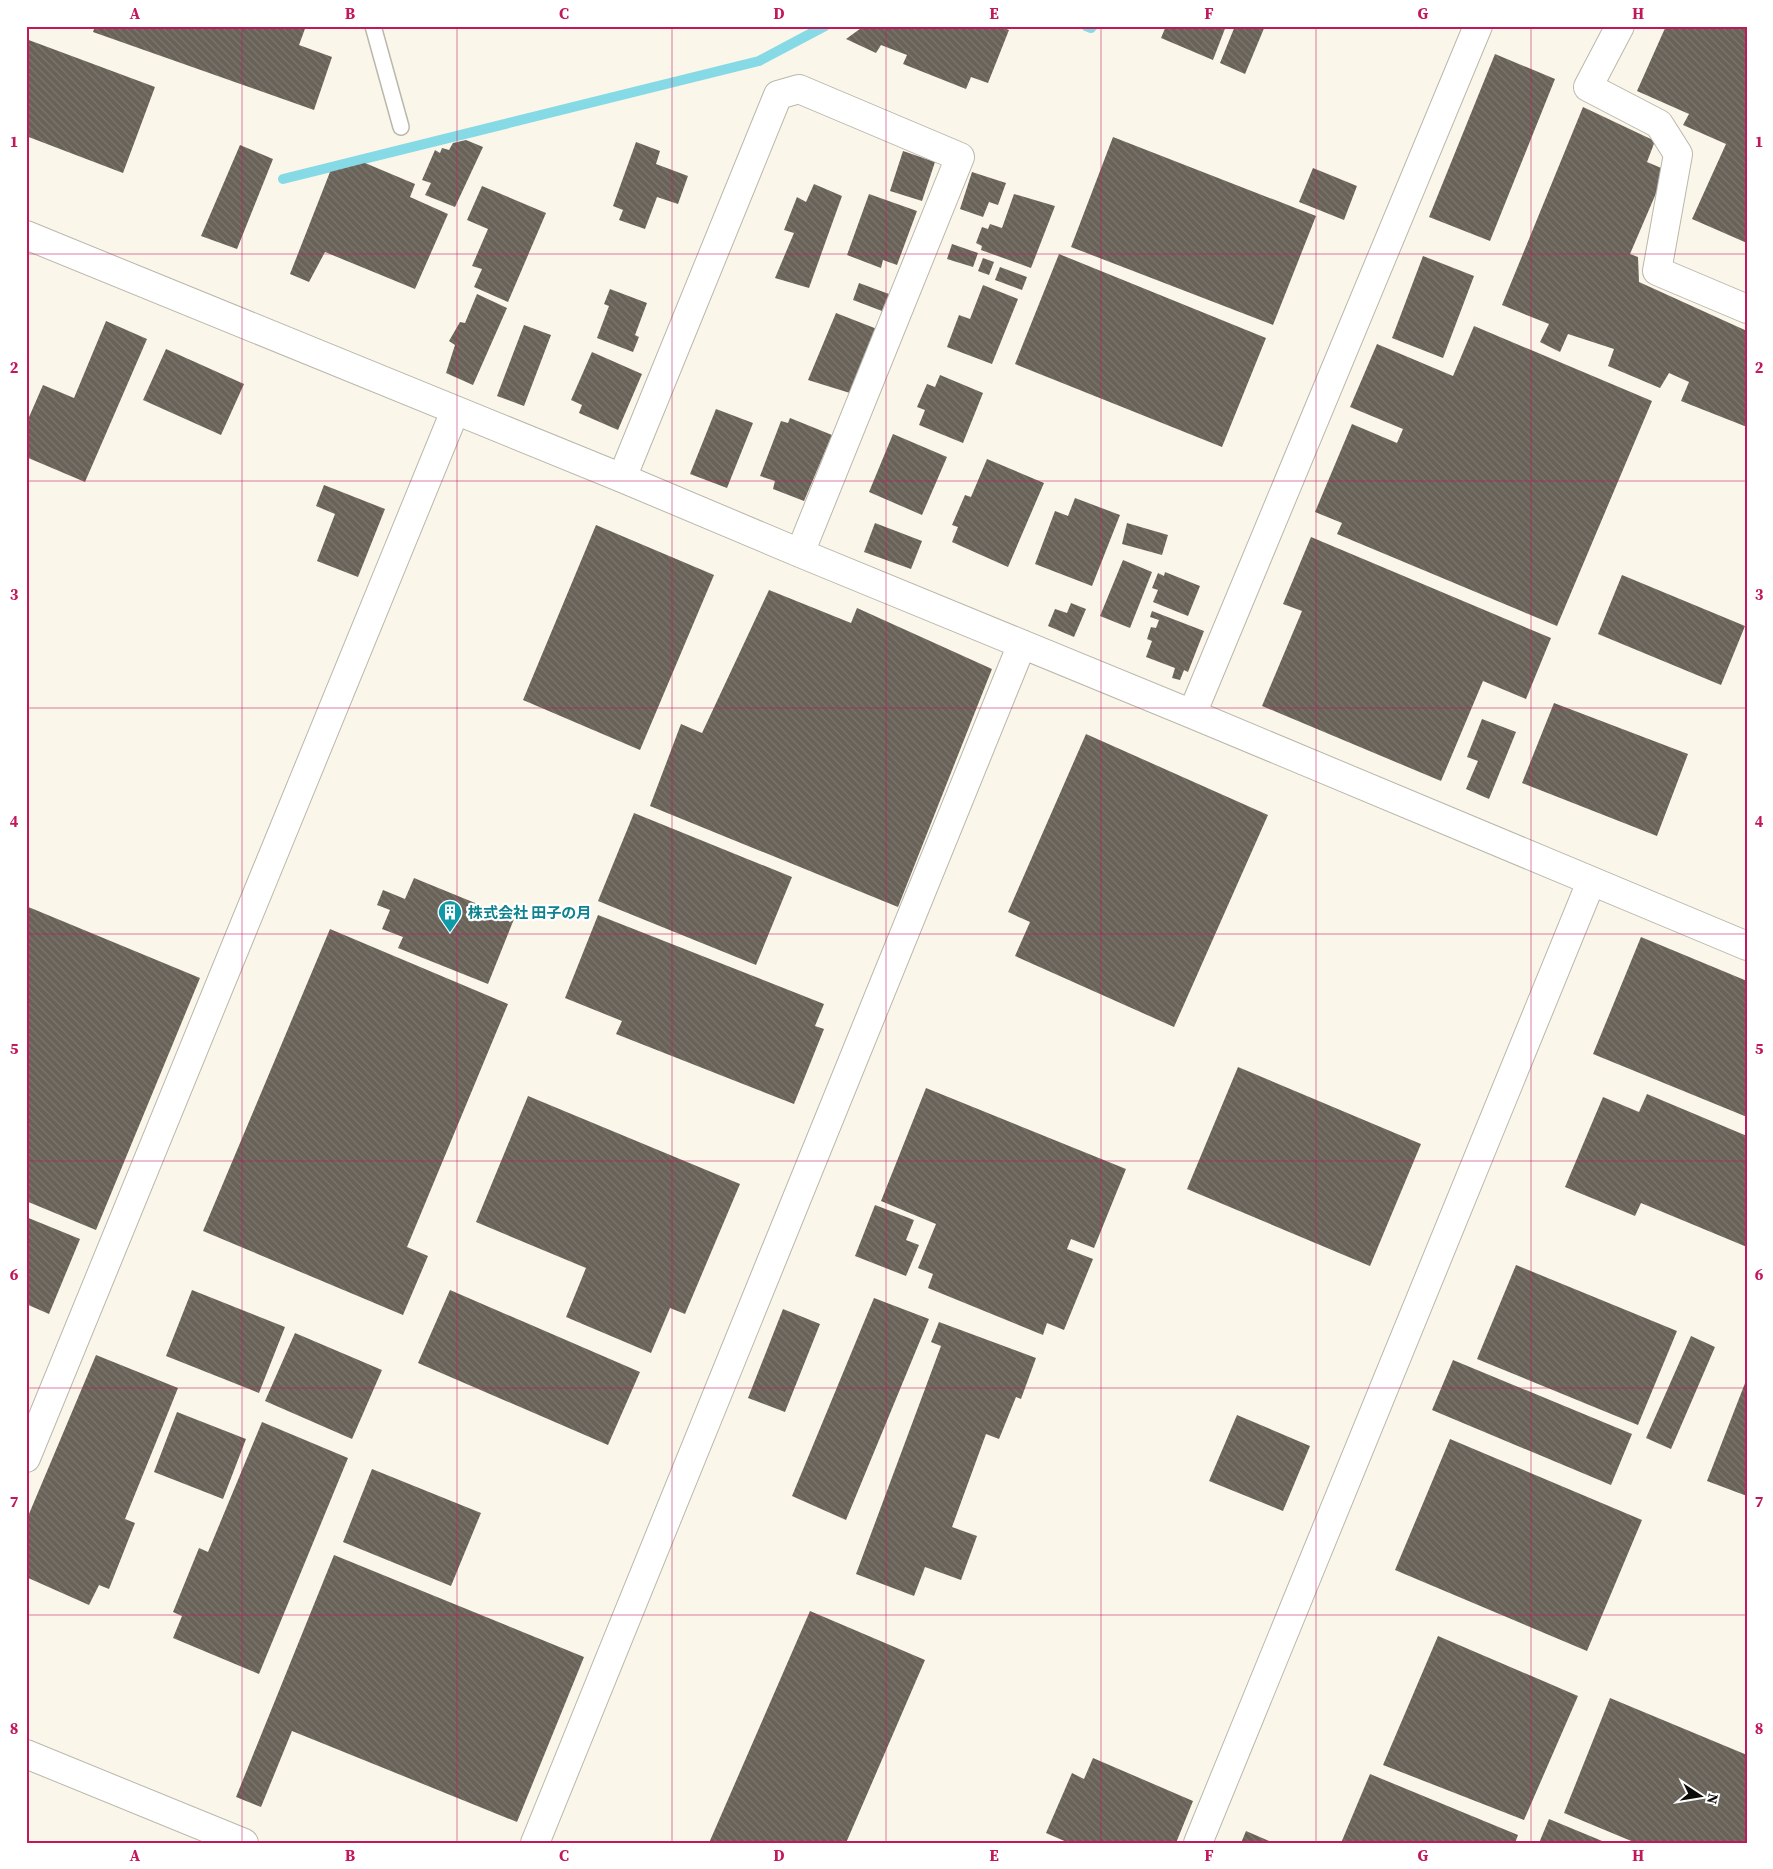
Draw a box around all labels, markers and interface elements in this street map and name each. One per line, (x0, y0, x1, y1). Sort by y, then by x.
text: A (130, 2, 141, 24)
text: B (345, 2, 356, 24)
text: C (559, 2, 569, 24)
text: D (773, 2, 785, 24)
text: E (989, 2, 999, 24)
text: F (1204, 2, 1214, 24)
text: G (1418, 2, 1429, 24)
text: H (1632, 2, 1644, 24)
text: 1 (10, 130, 18, 152)
text: 1 (1755, 130, 1763, 152)
text: 2 (10, 356, 19, 378)
text: 2 (1755, 356, 1764, 378)
text: 3 (10, 583, 19, 605)
text: 3 (1755, 583, 1764, 605)
text: 4 (10, 810, 19, 832)
text: 4 (1755, 810, 1764, 832)
building icon: 株式会社 田子の月 (437, 899, 463, 933)
place label: 株式会社 田子の月 (468, 902, 591, 923)
text: 5 (10, 1037, 19, 1059)
text: 5 (1755, 1037, 1764, 1059)
text: 6 (10, 1263, 19, 1285)
text: 6 (1755, 1263, 1764, 1285)
text: 7 (10, 1490, 19, 1512)
text: 7 (1755, 1490, 1764, 1512)
text: 8 (10, 1717, 18, 1739)
text: 8 (1755, 1717, 1763, 1739)
north arrow (1676, 1772, 1726, 1822)
text: N (1702, 1792, 1724, 1806)
text: A (130, 1844, 141, 1866)
text: B (345, 1844, 356, 1866)
text: C (559, 1844, 569, 1866)
text: D (773, 1844, 785, 1866)
text: E (989, 1844, 999, 1866)
text: F (1204, 1844, 1214, 1866)
text: G (1418, 1844, 1429, 1866)
text: H (1632, 1844, 1644, 1866)

